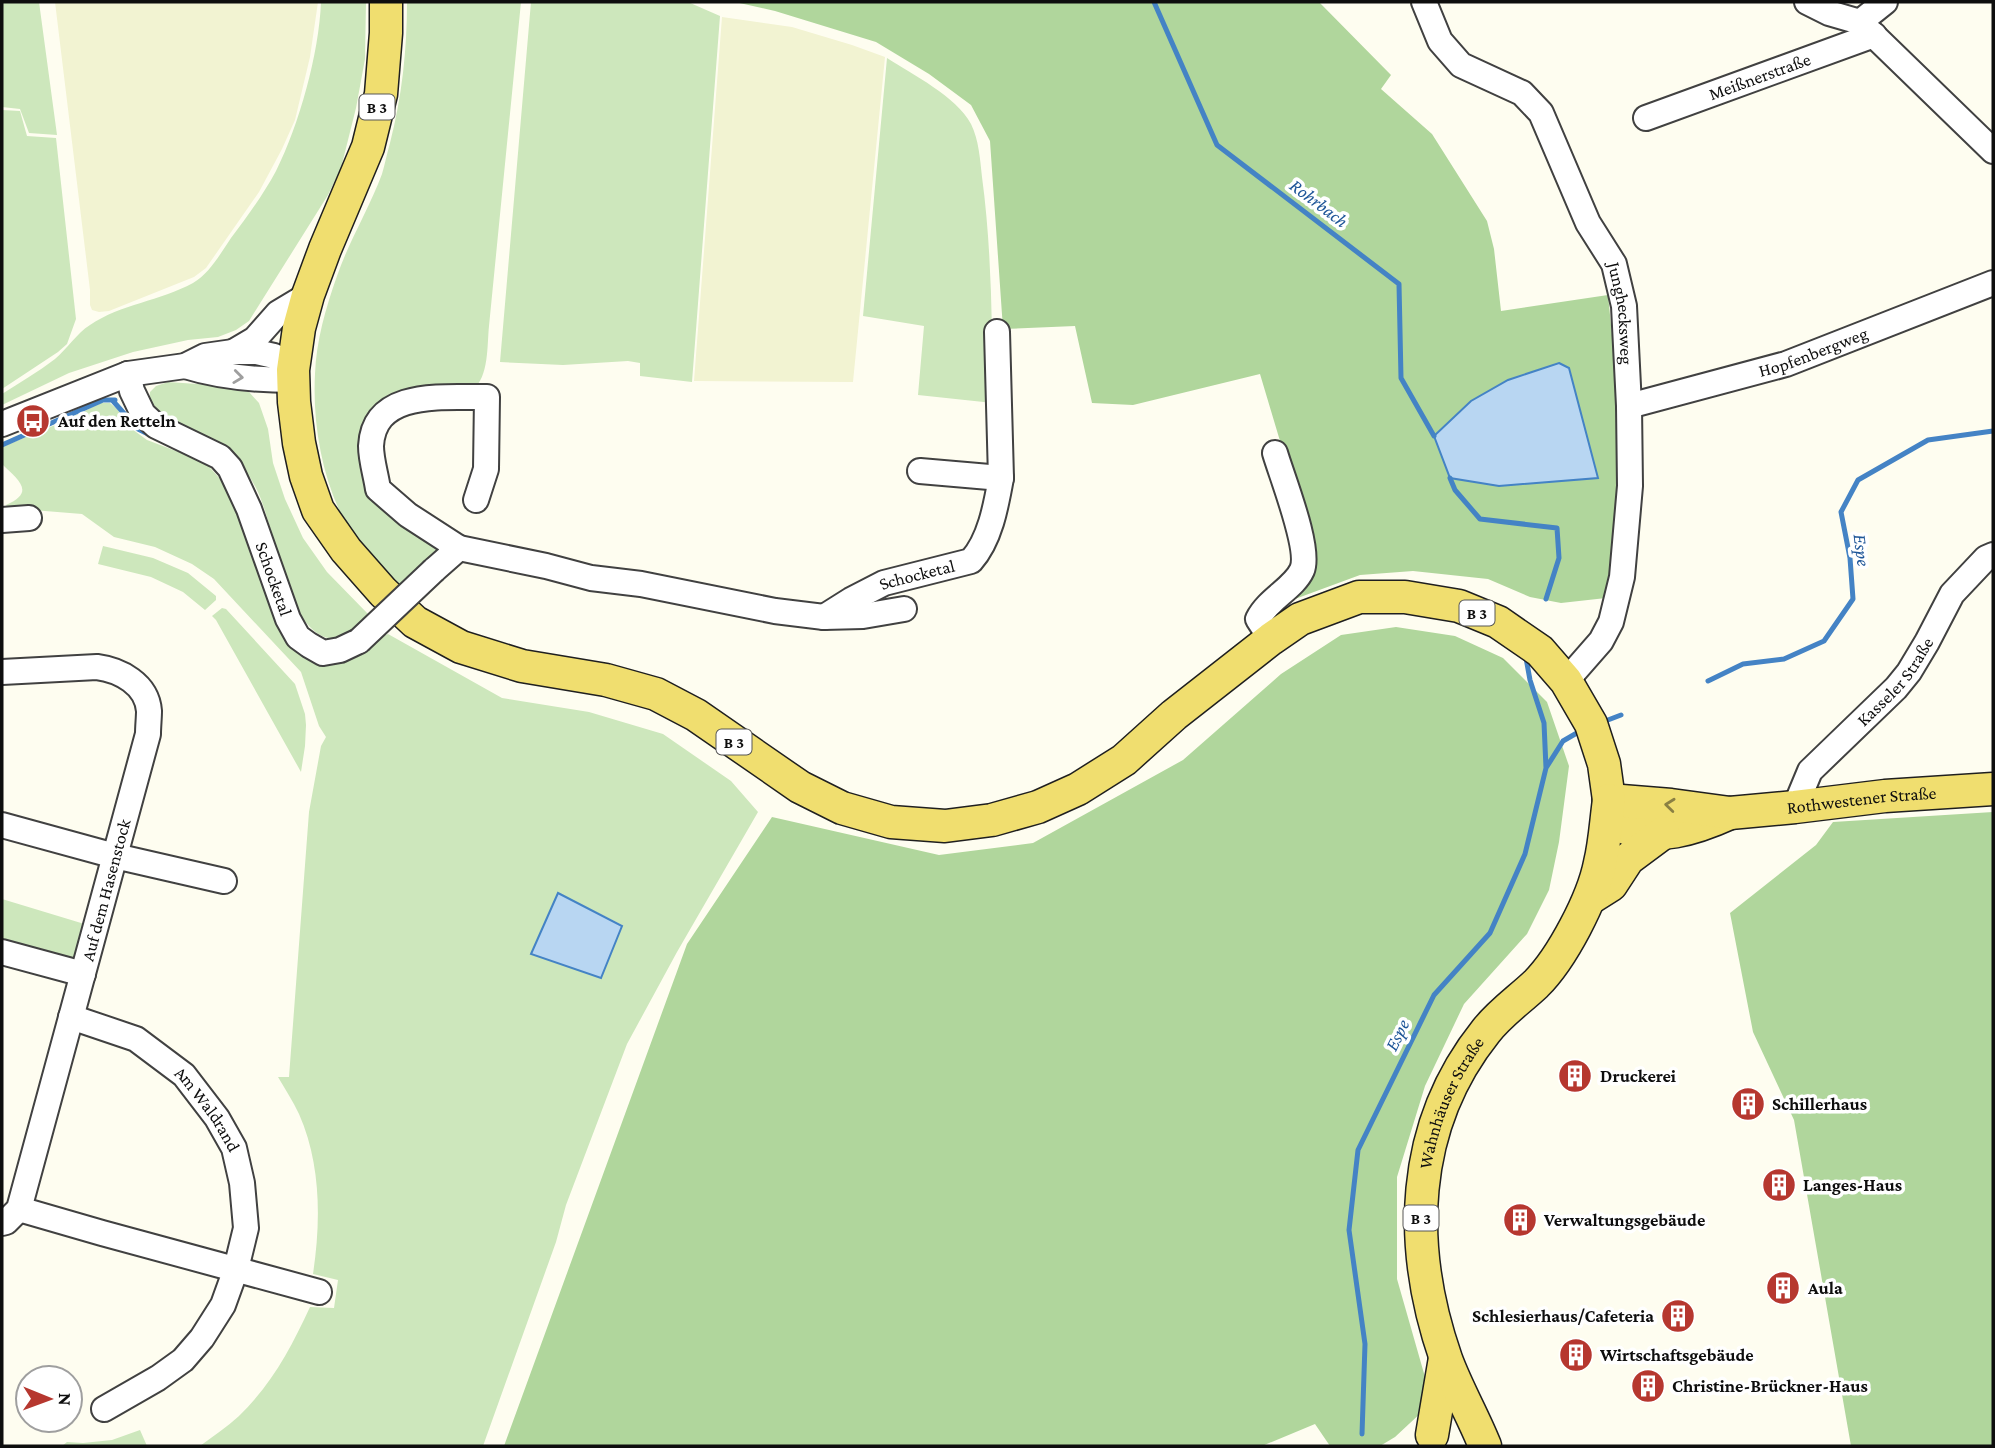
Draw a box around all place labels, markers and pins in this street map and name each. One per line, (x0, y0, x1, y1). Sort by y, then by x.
bus stop icon: Auf den Retteln (14, 402, 52, 440)
place label: Auf den Retteln (57, 411, 176, 431)
building icon: Druckerei (1556, 1057, 1594, 1095)
place label: Druckerei (1600, 1066, 1677, 1086)
building icon: Schillerhaus (1729, 1085, 1767, 1123)
place label: Schillerhaus (1772, 1094, 1867, 1114)
building icon: Langes-Haus (1760, 1166, 1798, 1204)
place label: Langes-Haus (1803, 1175, 1902, 1195)
building icon: Verwaltungsgebäude (1501, 1201, 1539, 1239)
place label: Verwaltungsgebäude (1543, 1210, 1705, 1230)
building icon: Aula (1764, 1269, 1802, 1307)
place label: Aula (1807, 1278, 1843, 1298)
building icon: Schlesierhaus/Cafeteria (1659, 1297, 1697, 1335)
place label: Schlesierhaus/Cafeteria (1472, 1306, 1654, 1326)
building icon: Wirtschaftsgebäude (1557, 1336, 1595, 1374)
place label: Wirtschaftsgebäude (1599, 1345, 1754, 1365)
building icon: Christine-Brückner-Haus (1629, 1367, 1667, 1405)
place label: Christine-Brückner-Haus (1672, 1376, 1868, 1396)

